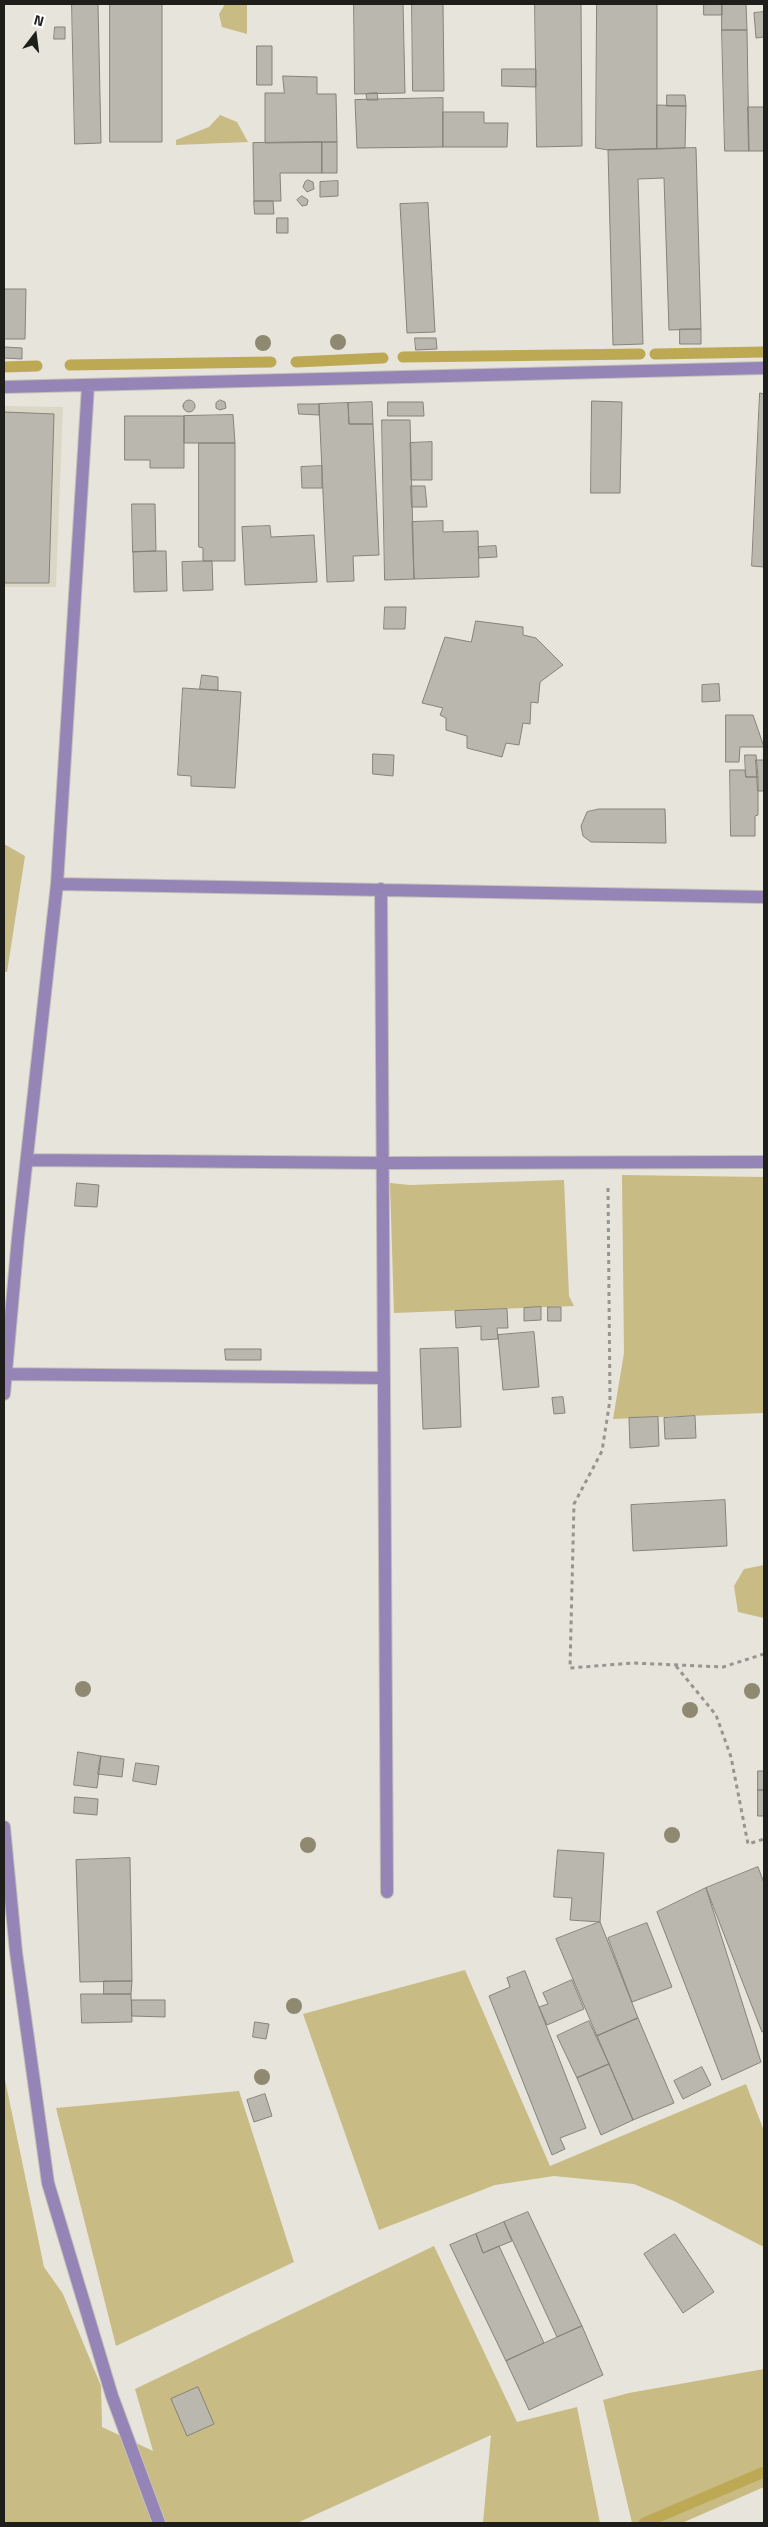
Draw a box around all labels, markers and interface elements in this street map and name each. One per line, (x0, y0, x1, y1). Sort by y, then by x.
text: N (32, 9, 46, 31)
north arrow (10, 10, 60, 60)

